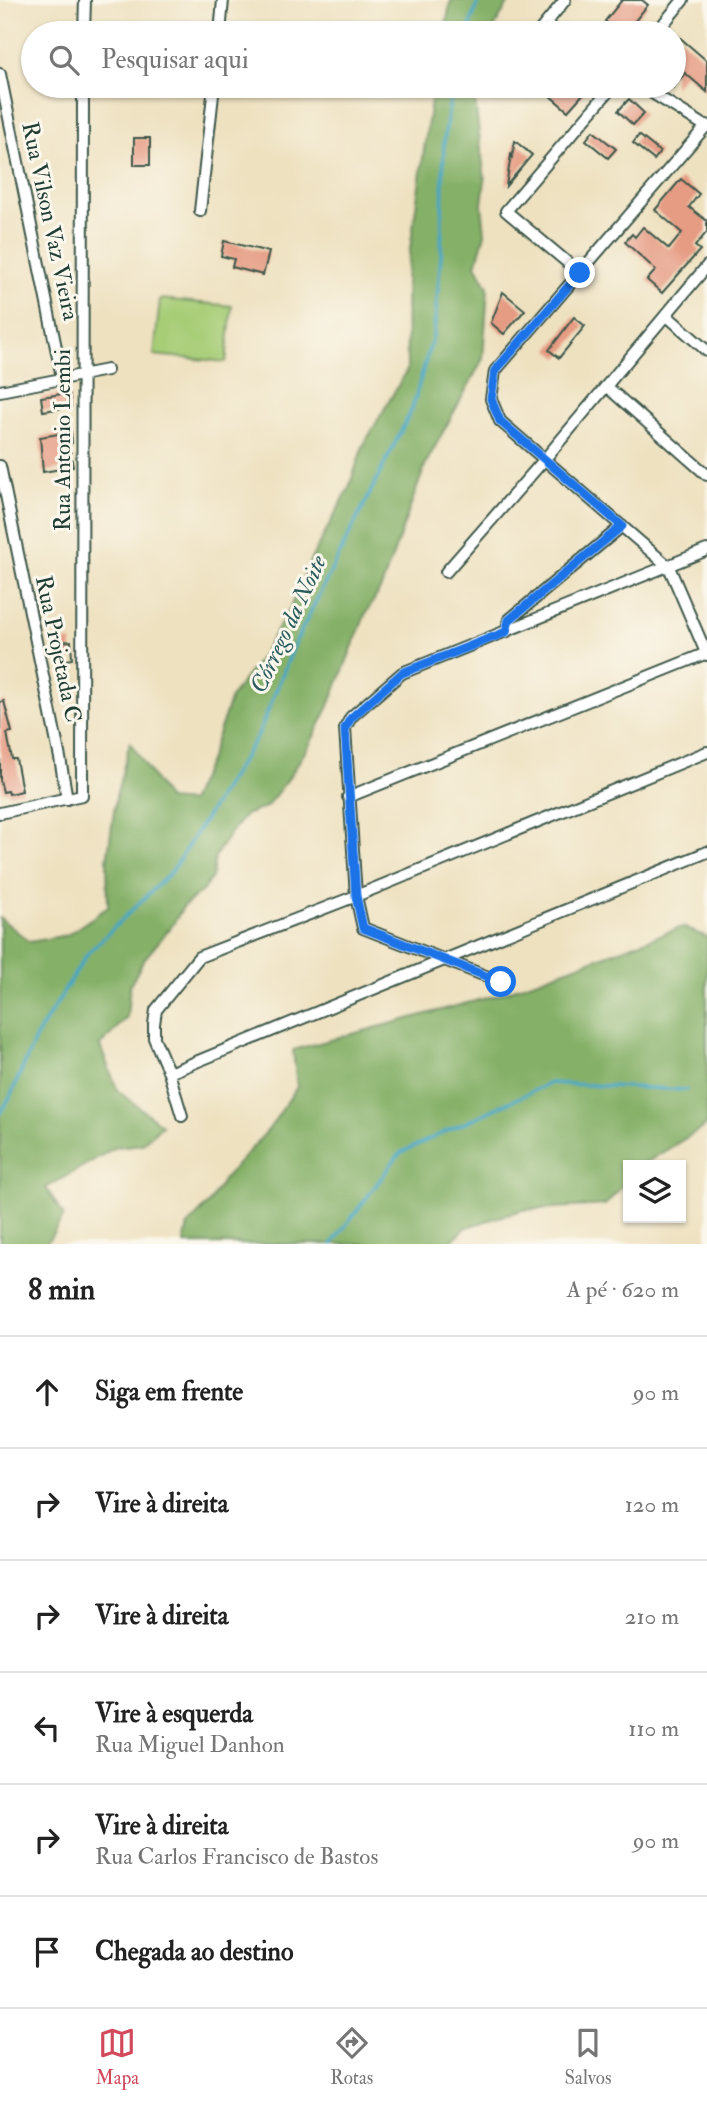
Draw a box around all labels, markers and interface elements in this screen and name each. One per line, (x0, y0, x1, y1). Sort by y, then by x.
search box (21, 21, 686, 98)
icon: search (45, 41, 83, 79)
text: Pesquisar aqui (101, 44, 249, 76)
street label: Rua Vilson Vaz Vieira (15, 119, 86, 323)
route end (564, 257, 595, 288)
street label: Rua Antonio Lembi (48, 349, 77, 531)
water label: Córrego da Noite (243, 549, 334, 698)
street label: Rua Projetada C (29, 573, 88, 725)
route start (485, 966, 516, 997)
map controls (623, 1160, 686, 1223)
button: layers (623, 1160, 686, 1223)
text: 8 min (28, 1271, 95, 1308)
text: A pé · 620 m (566, 1275, 679, 1304)
icon: ahead (28, 1373, 66, 1411)
text: Siga em frente (95, 1376, 243, 1408)
text: 90 m (633, 1378, 679, 1407)
icon: right (28, 1485, 66, 1523)
text: Vire à direita (95, 1488, 228, 1520)
text: 120 m (625, 1490, 679, 1519)
icon: right (28, 1597, 66, 1635)
text: Vire à direita (95, 1600, 228, 1632)
text: 210 m (625, 1602, 679, 1631)
text: Vire à esquerda (95, 1698, 253, 1730)
icon: left (28, 1709, 66, 1747)
text: 110 m (628, 1714, 679, 1743)
text: Rua Miguel Danhon (95, 1730, 285, 1759)
text: Vire à direita (95, 1810, 228, 1842)
icon: right (28, 1821, 66, 1859)
text: 90 m (633, 1826, 679, 1855)
text: Rua Carlos Francisco de Bastos (95, 1842, 378, 1871)
icon: arrive (28, 1933, 66, 1971)
text: Chegada ao destino (95, 1936, 293, 1968)
tab: Mapa (96, 2024, 139, 2090)
tab: Rotas (330, 2024, 373, 2090)
tab: Salvos (565, 2024, 611, 2090)

